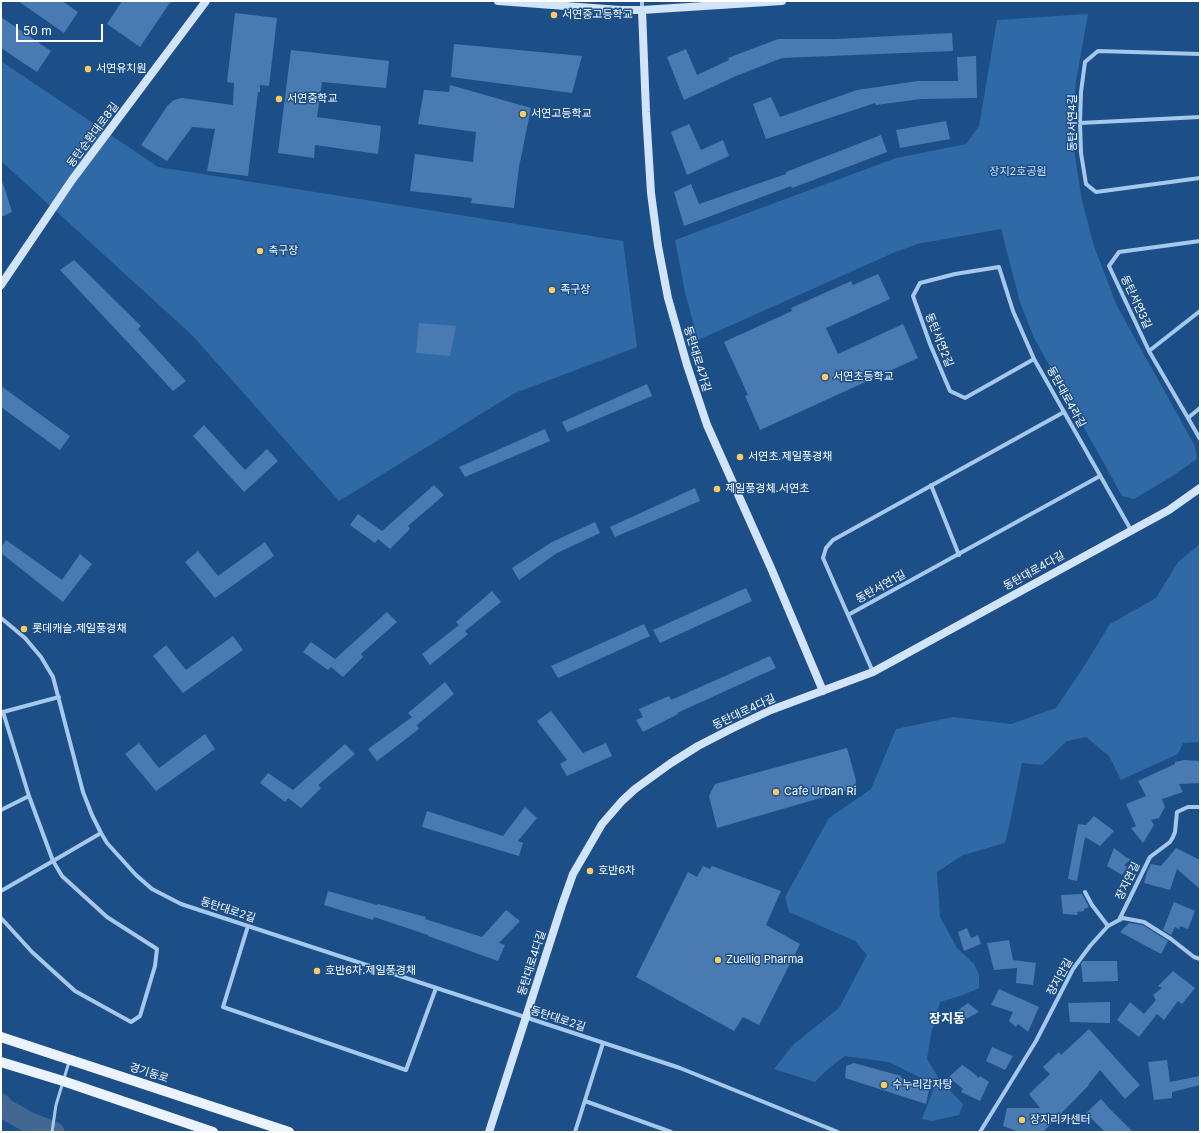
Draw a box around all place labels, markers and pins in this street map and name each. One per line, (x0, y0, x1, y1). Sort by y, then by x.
place label: 서연중고등학교 (562, 8, 633, 22)
marker: 서연중고등학교 (549, 10, 559, 20)
place label: 서연유치원 (96, 62, 147, 76)
marker: 서연유치원 (83, 64, 93, 74)
place label: 서연중학교 (287, 92, 338, 106)
marker: 서연중학교 (274, 94, 284, 104)
place label: 서연고등학교 (531, 107, 592, 121)
marker: 서연고등학교 (518, 109, 528, 119)
place label: 축구장 (268, 244, 298, 258)
marker: 축구장 (255, 246, 265, 256)
place label: 족구장 (560, 283, 590, 297)
marker: 족구장 (547, 285, 557, 295)
place label: 서연초등학교 (833, 370, 894, 384)
marker: 서연초등학교 (820, 372, 830, 382)
place label: 서연초.제일풍경채 (748, 450, 832, 464)
marker: 서연초.제일풍경채 (735, 452, 745, 462)
place label: 제일풍경체.서연초 (725, 482, 809, 496)
marker: 제일풍경체.서연초 (712, 484, 722, 494)
place label: 롯데캐슬.제일풍경채 (32, 622, 126, 636)
marker: 롯데캐슬.제일풍경채 (19, 624, 29, 634)
place label: Cafe Urban Ri (784, 785, 856, 799)
marker: Cafe Urban Ri (771, 787, 781, 797)
place label: 호반6차 (598, 864, 635, 878)
marker: 호반6차 (585, 866, 595, 876)
place label: Zuellig Pharma (726, 953, 803, 967)
marker: Zuellig Pharma (713, 955, 723, 965)
place label: 호반6차.제일풍경채 (325, 964, 416, 978)
marker: 호반6차.제일풍경채 (312, 966, 322, 976)
place label: 수누리감자탕 (892, 1078, 953, 1092)
marker: 수누리감자탕 (879, 1080, 889, 1090)
place label: 장지리카센터 (1030, 1113, 1091, 1127)
marker: 장지리카센터 (1017, 1115, 1027, 1125)

